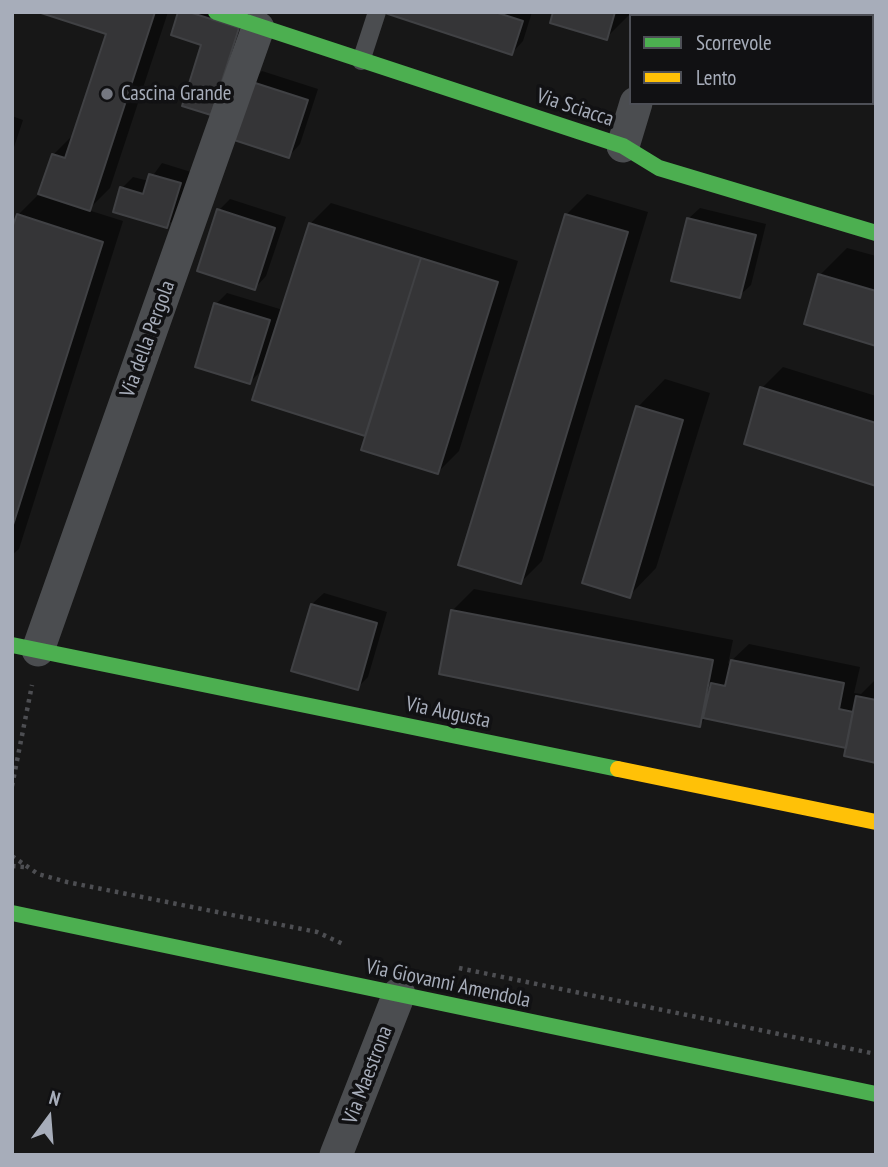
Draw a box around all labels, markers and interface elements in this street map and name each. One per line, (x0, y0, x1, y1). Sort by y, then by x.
legend (629, 14, 874, 105)
text: Scorrevole (696, 29, 772, 56)
text: Lento (696, 64, 736, 91)
place label: Cascina Grande (121, 81, 231, 107)
street label: Via Sciacca (533, 84, 617, 132)
marker: Cascina Grande (99, 86, 115, 102)
street label: Via della Pergola (115, 277, 181, 401)
street label: Via Augusta (403, 692, 493, 734)
street label: Via Giovanni Amendola (363, 954, 533, 1014)
street label: Via Maestrona (338, 1022, 398, 1128)
north arrow (14, 1083, 84, 1153)
text: N (47, 1085, 63, 1111)

